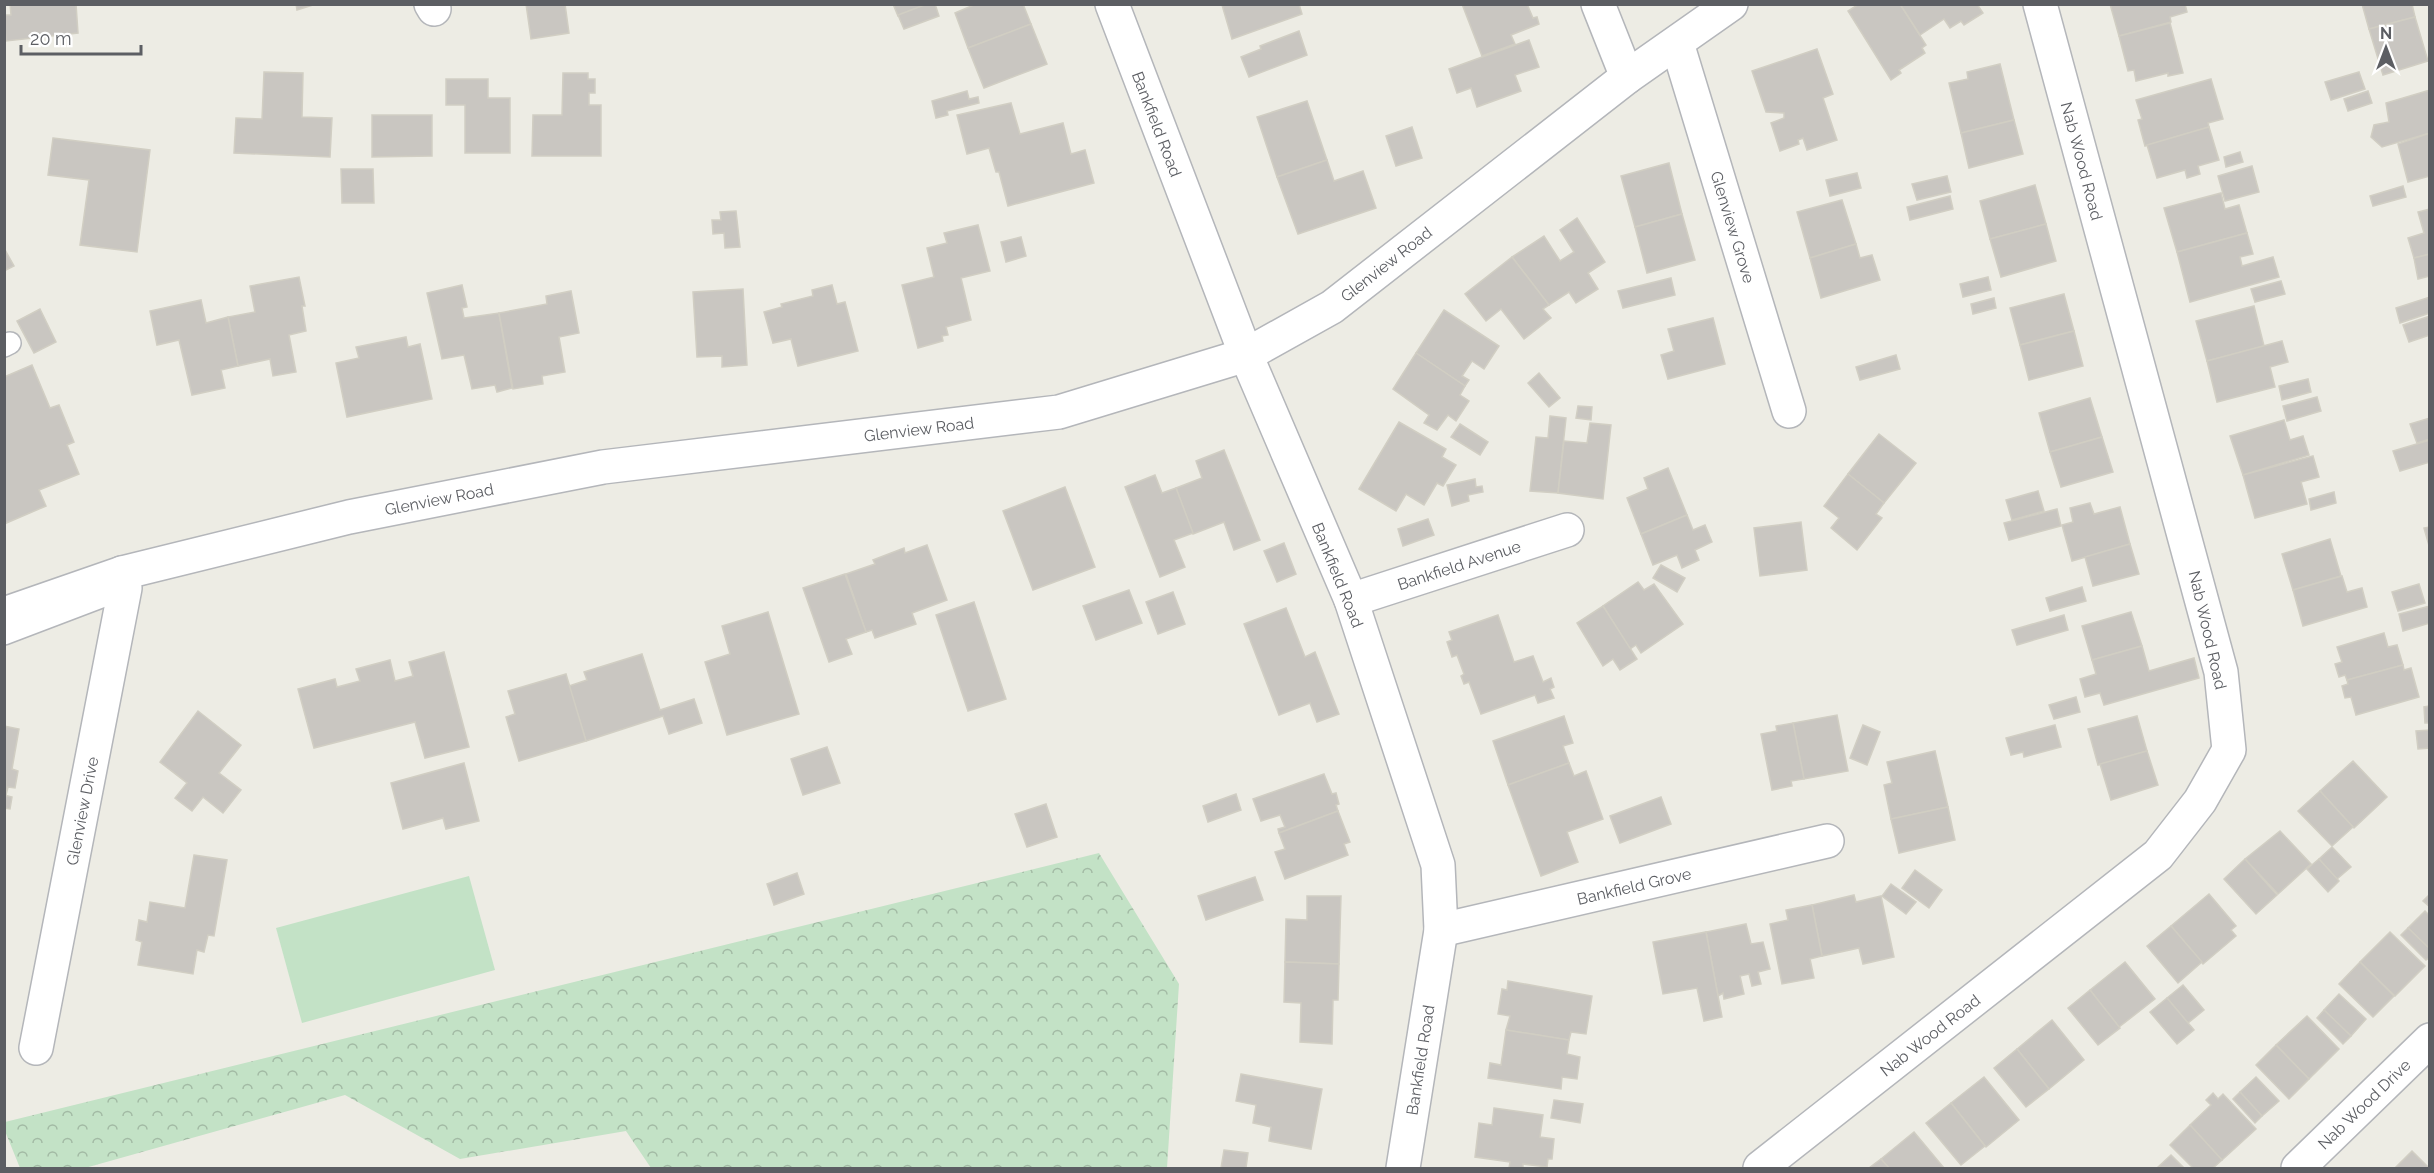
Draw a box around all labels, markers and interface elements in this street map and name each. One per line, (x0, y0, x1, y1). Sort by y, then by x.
scale bar (21, 18, 141, 56)
north arrow (2356, 18, 2416, 78)
text: N (2380, 24, 2392, 43)
text: 20 m (30, 28, 72, 49)
street label: Bankfield Road (1128, 69, 1185, 180)
street label: Nab Wood Road (2057, 100, 2106, 222)
street label: Glenview Grove (1706, 169, 1759, 285)
street label: Glenview Road (1337, 223, 1436, 306)
street label: Glenview Road (863, 413, 975, 446)
street label: Glenview Road (383, 480, 495, 519)
street label: Bankfield Road (1308, 520, 1367, 630)
street label: Bankfield Avenue (1395, 537, 1523, 594)
street label: Nab Wood Road (2185, 569, 2230, 691)
street label: Glenview Drive (63, 755, 102, 867)
street label: Bankfield Grove (1575, 864, 1693, 909)
street label: Nab Wood Road (1877, 990, 1984, 1080)
street label: Bankfield Road (1402, 1004, 1439, 1117)
street label: Nab Wood Drive (2314, 1055, 2415, 1153)

